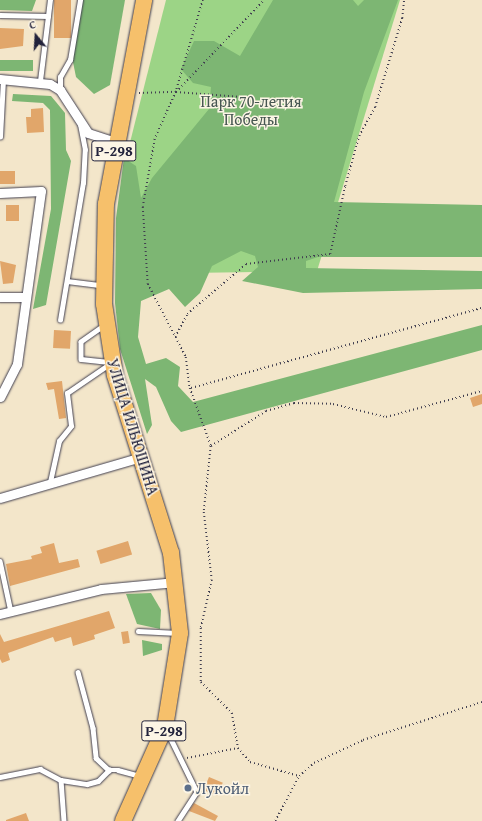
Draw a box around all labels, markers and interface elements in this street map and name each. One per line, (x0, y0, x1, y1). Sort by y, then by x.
north arrow (16, 16, 56, 56)
text: С (27, 16, 38, 33)
park label: Парк 70-летия Победы (200, 91, 302, 129)
road number: Р-298 (91, 138, 137, 164)
street label: УЛИЦА ИЛЬЮШИНА (103, 356, 163, 498)
road number: Р-298 (141, 718, 187, 744)
place label: Лукойл (196, 778, 249, 798)
marker: Лукойл (183, 783, 193, 793)

